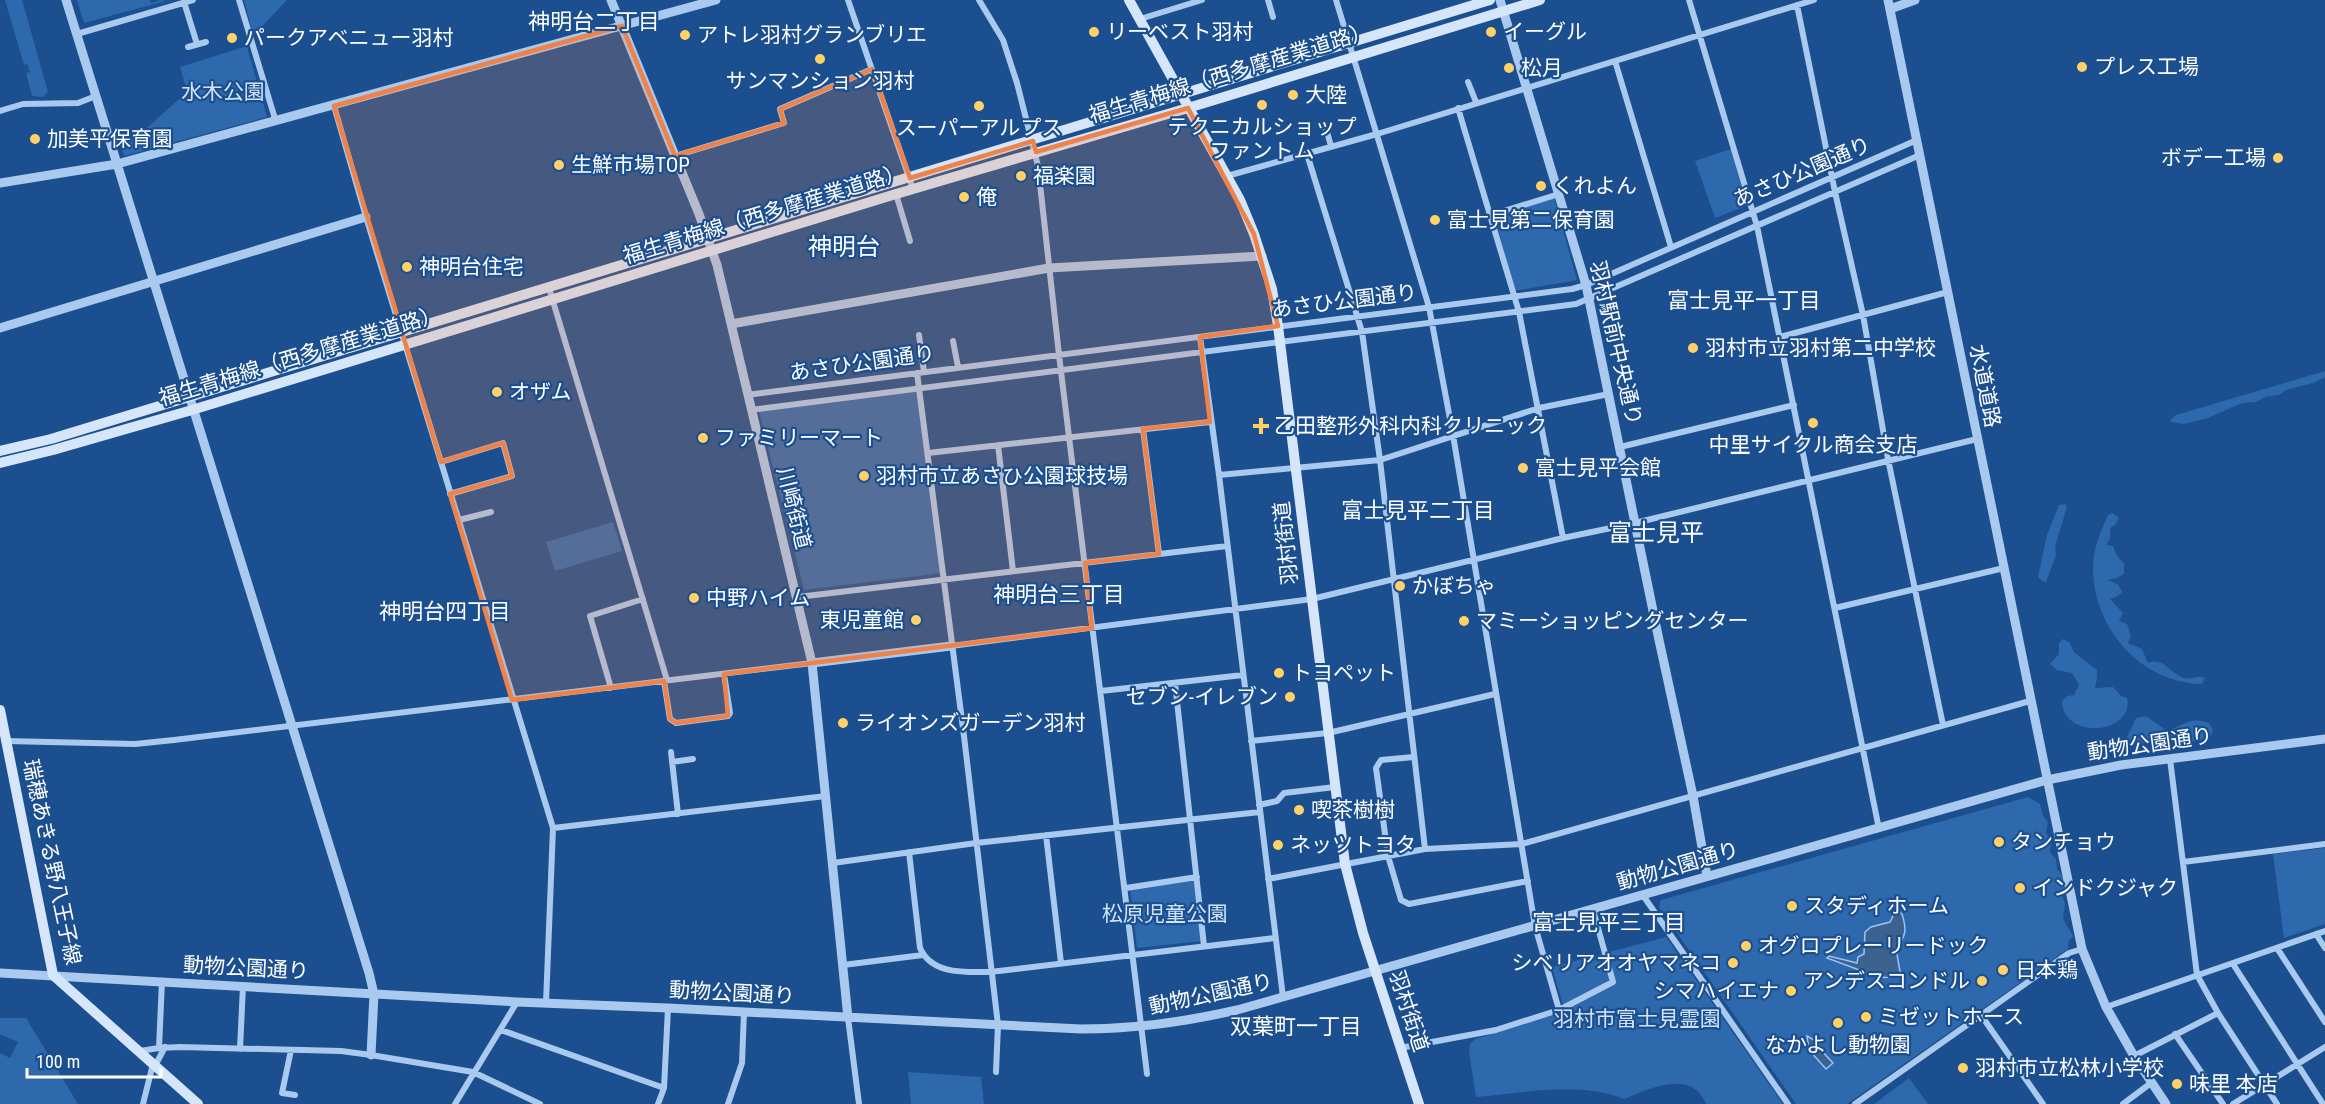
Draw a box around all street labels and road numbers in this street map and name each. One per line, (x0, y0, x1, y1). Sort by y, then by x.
street label: 福生青梅線（西多摩産業道路） (1086, 19, 1374, 127)
street label: あさひ公園通り (1730, 132, 1874, 212)
street label: 福生青梅線（西多摩産業道路） (620, 160, 908, 268)
street label: 羽村駅前中央通り (1585, 258, 1647, 428)
street label: あさひ公園通り (1270, 280, 1418, 322)
street label: 福生青梅線（西多摩産業道路） (156, 302, 444, 410)
street label: あさひ公園通り (788, 341, 936, 385)
street label: 水道道路 (1965, 342, 2005, 430)
street label: 川崎街道 (772, 464, 816, 552)
street label: 羽村街道 (1270, 500, 1302, 586)
street label: 動物公園通り (2086, 723, 2214, 765)
street label: 瑞穂あきる野八王子線 (18, 757, 86, 967)
street label: 動物公園通り (1614, 837, 1742, 895)
street label: 動物公園通り (182, 953, 310, 983)
street label: 羽村街道 (1385, 967, 1433, 1055)
street label: 動物公園通り (1147, 969, 1275, 1019)
street label: 動物公園通り (668, 978, 796, 1008)

